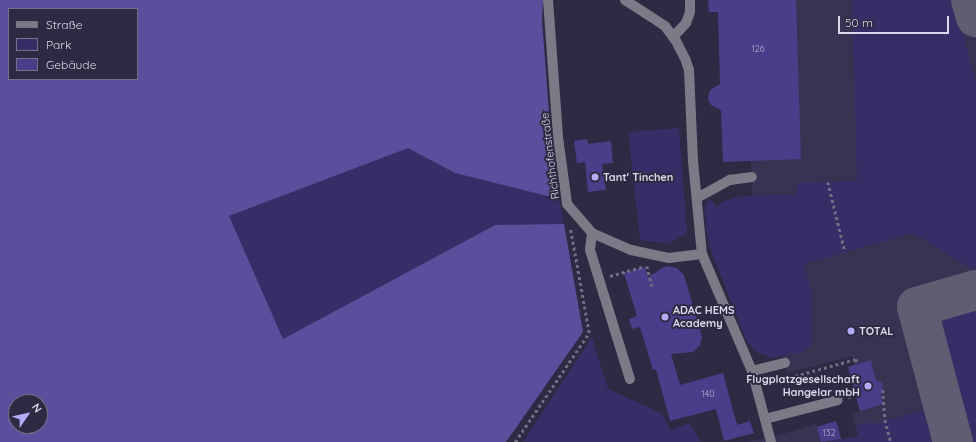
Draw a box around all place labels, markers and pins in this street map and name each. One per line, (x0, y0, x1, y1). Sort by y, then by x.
place label: Tant' Tinchen (603, 170, 673, 184)
marker: Tant' Tinchen (590, 172, 600, 182)
place label: ADAC HEMS Academy (673, 304, 735, 330)
marker: ADAC HEMS Academy (660, 312, 670, 322)
place label: TOTAL (859, 324, 893, 338)
marker: TOTAL (846, 326, 856, 336)
place label: Flugplatzgesellschaft Hangelar mbH (746, 373, 860, 399)
marker: Flugplatzgesellschaft Hangelar mbH (863, 381, 873, 391)

